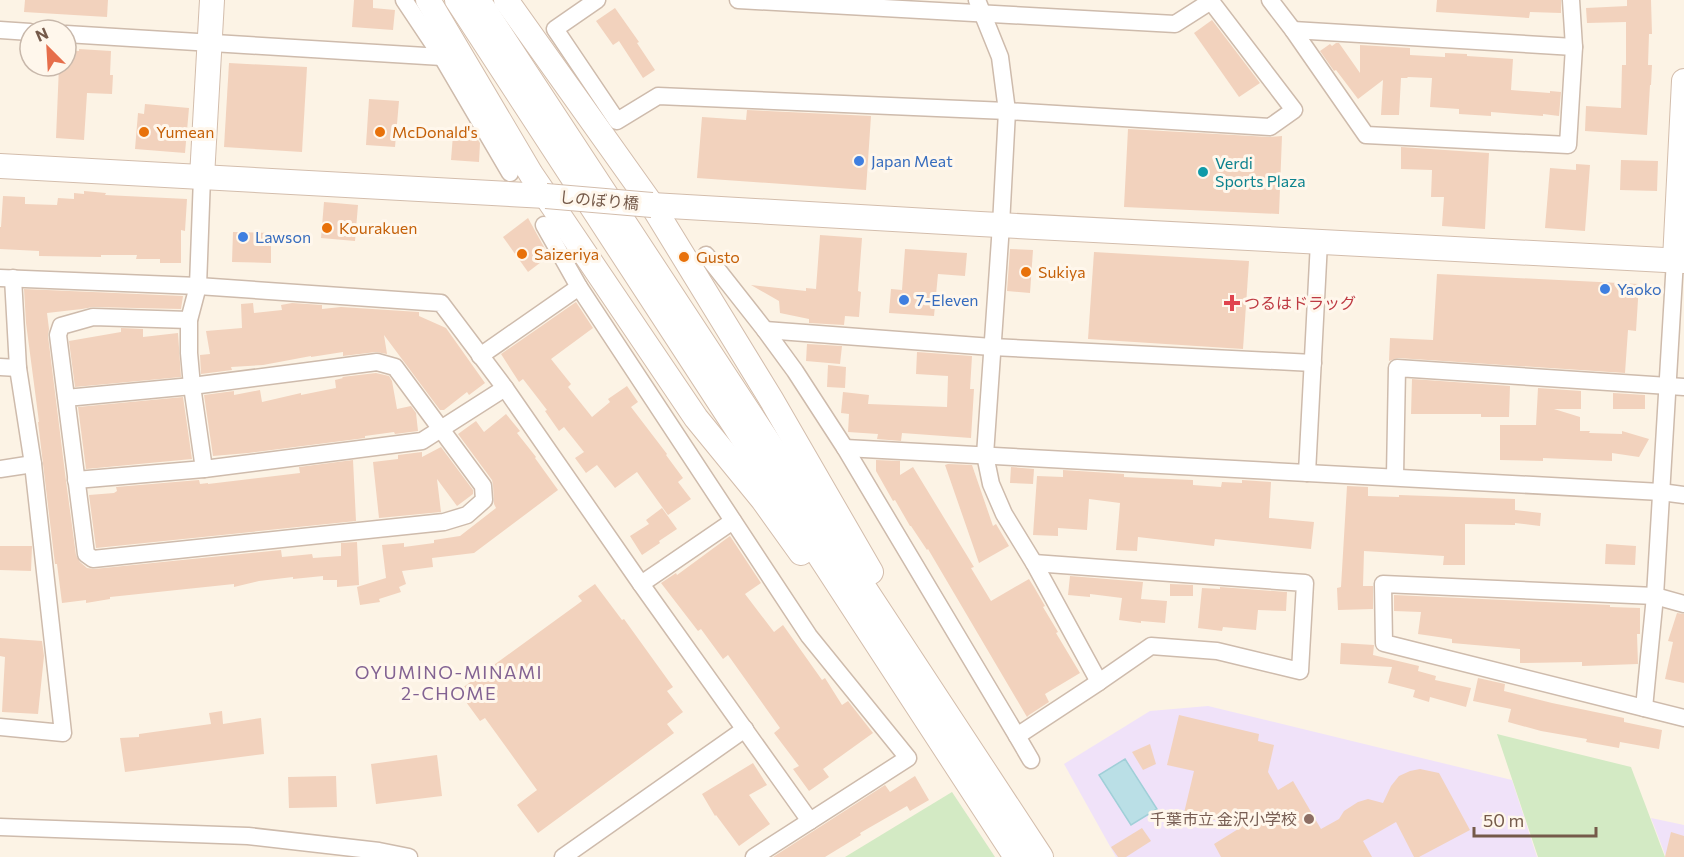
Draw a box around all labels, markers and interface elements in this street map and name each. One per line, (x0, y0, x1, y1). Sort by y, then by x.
north arrow (18, 18, 78, 78)
text: N (32, 23, 51, 45)
place label: Yumean (156, 122, 214, 141)
place label: McDonald's (392, 122, 478, 141)
marker: Yumean (137, 125, 151, 139)
marker: McDonald's (373, 125, 387, 139)
place label: Japan Meat (871, 151, 953, 170)
place label: Verdi Sports Plaza (1215, 153, 1306, 190)
marker: Japan Meat (852, 154, 866, 168)
marker: Verdi Sports Plaza (1196, 165, 1210, 179)
street label: しのぼり橋 (558, 187, 640, 212)
place label: Kourakuen (339, 218, 417, 237)
marker: Kourakuen (320, 221, 334, 235)
place label: Lawson (255, 227, 311, 246)
marker: Lawson (236, 230, 250, 244)
place label: Saizeriya (534, 244, 599, 263)
marker: Saizeriya (515, 247, 529, 261)
place label: Gusto (696, 247, 740, 266)
marker: Gusto (677, 250, 691, 264)
place label: Sukiya (1038, 262, 1086, 281)
marker: Sukiya (1019, 265, 1033, 279)
place label: Yaoko (1617, 279, 1662, 298)
marker: Yaoko (1598, 282, 1612, 296)
place label: 7-Eleven (916, 290, 979, 309)
marker: 7-Eleven (897, 293, 911, 307)
place label: つるはドラッグ (1244, 293, 1356, 312)
marker: つるはドラッグ (1225, 296, 1239, 310)
district label: OYUMINO-MINAMI 2-CHOME (355, 661, 543, 704)
scale bar (1474, 800, 1596, 838)
place label: 千葉市立 金沢小学校 (1150, 809, 1297, 828)
text: 50 m (1483, 809, 1524, 831)
marker: 千葉市立 金沢小学校 (1302, 812, 1316, 826)

